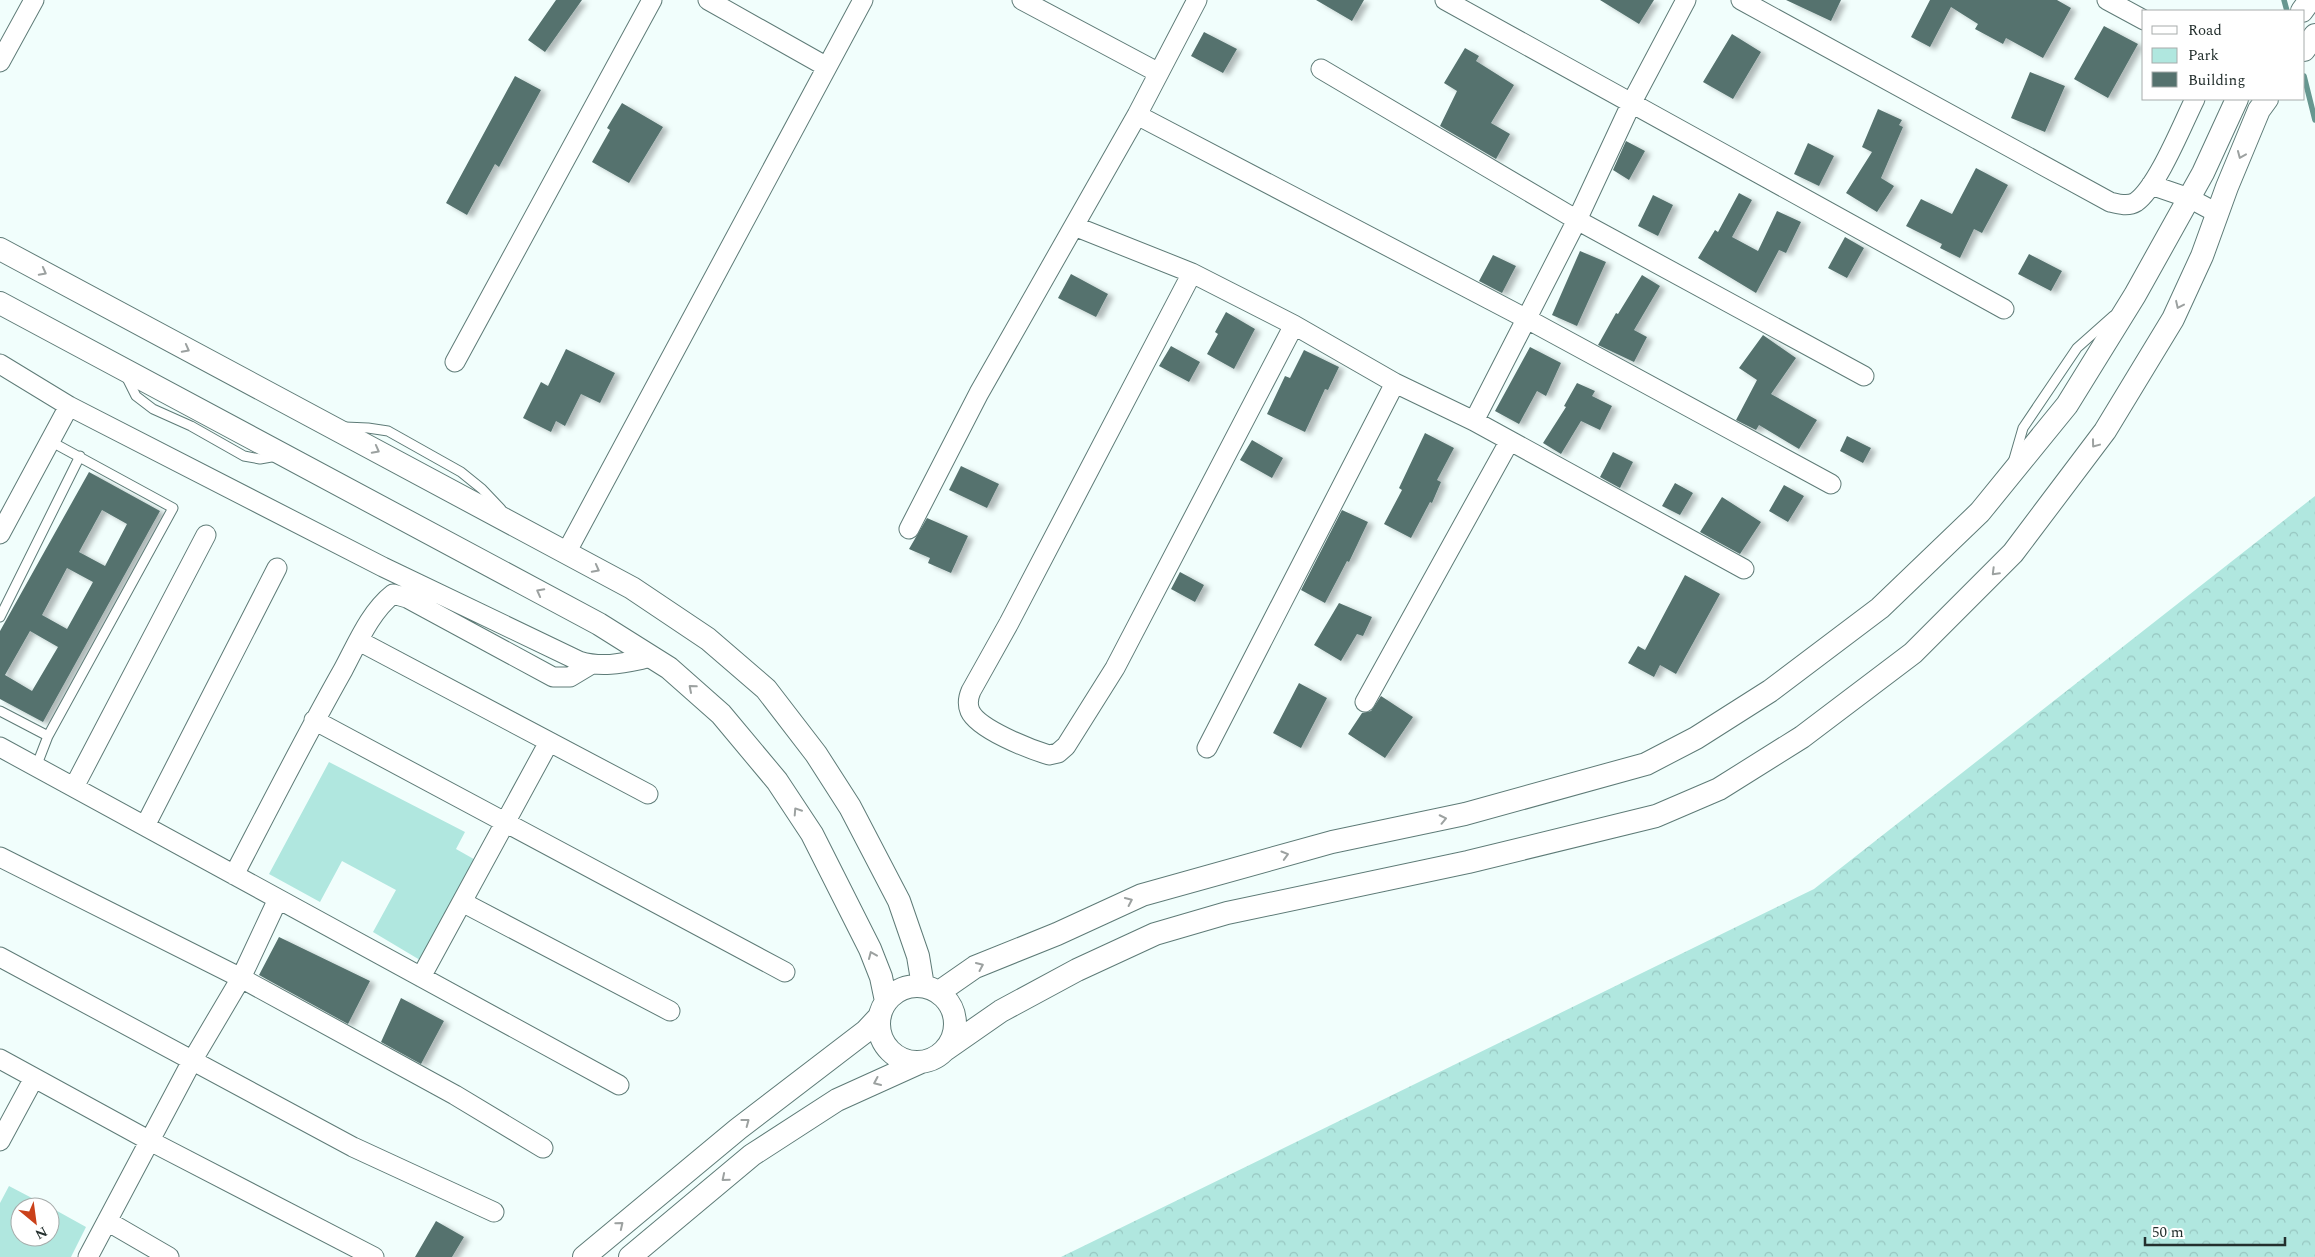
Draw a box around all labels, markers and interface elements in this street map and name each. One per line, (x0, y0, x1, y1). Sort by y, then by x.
legend (2142, 10, 2305, 100)
text: Road (2188, 19, 2222, 42)
text: Park (2188, 44, 2219, 67)
text: Building (2188, 69, 2245, 92)
one-way arrow (2236, 150, 2247, 159)
one-way arrow (38, 266, 47, 276)
one-way arrow (2175, 300, 2186, 309)
one-way arrow (181, 343, 190, 353)
one-way arrow (2092, 438, 2101, 448)
one-way arrow (370, 444, 379, 454)
one-way arrow (591, 563, 600, 573)
one-way arrow (1992, 566, 2001, 575)
one-way arrow (536, 588, 545, 598)
one-way arrow (688, 685, 697, 694)
one-way arrow (794, 807, 803, 817)
one-way arrow (1438, 814, 1447, 825)
one-way arrow (1280, 851, 1288, 861)
one-way arrow (1124, 897, 1133, 907)
one-way arrow (868, 951, 878, 960)
one-way arrow (975, 961, 984, 972)
one-way arrow (873, 1075, 882, 1086)
one-way arrow (741, 1119, 750, 1128)
one-way arrow (722, 1172, 731, 1181)
north arrow (10, 1197, 60, 1247)
scale bar (2145, 1214, 2285, 1246)
text: N (31, 1221, 51, 1245)
one-way arrow (615, 1221, 624, 1230)
text: 50 m (2152, 1221, 2184, 1244)

